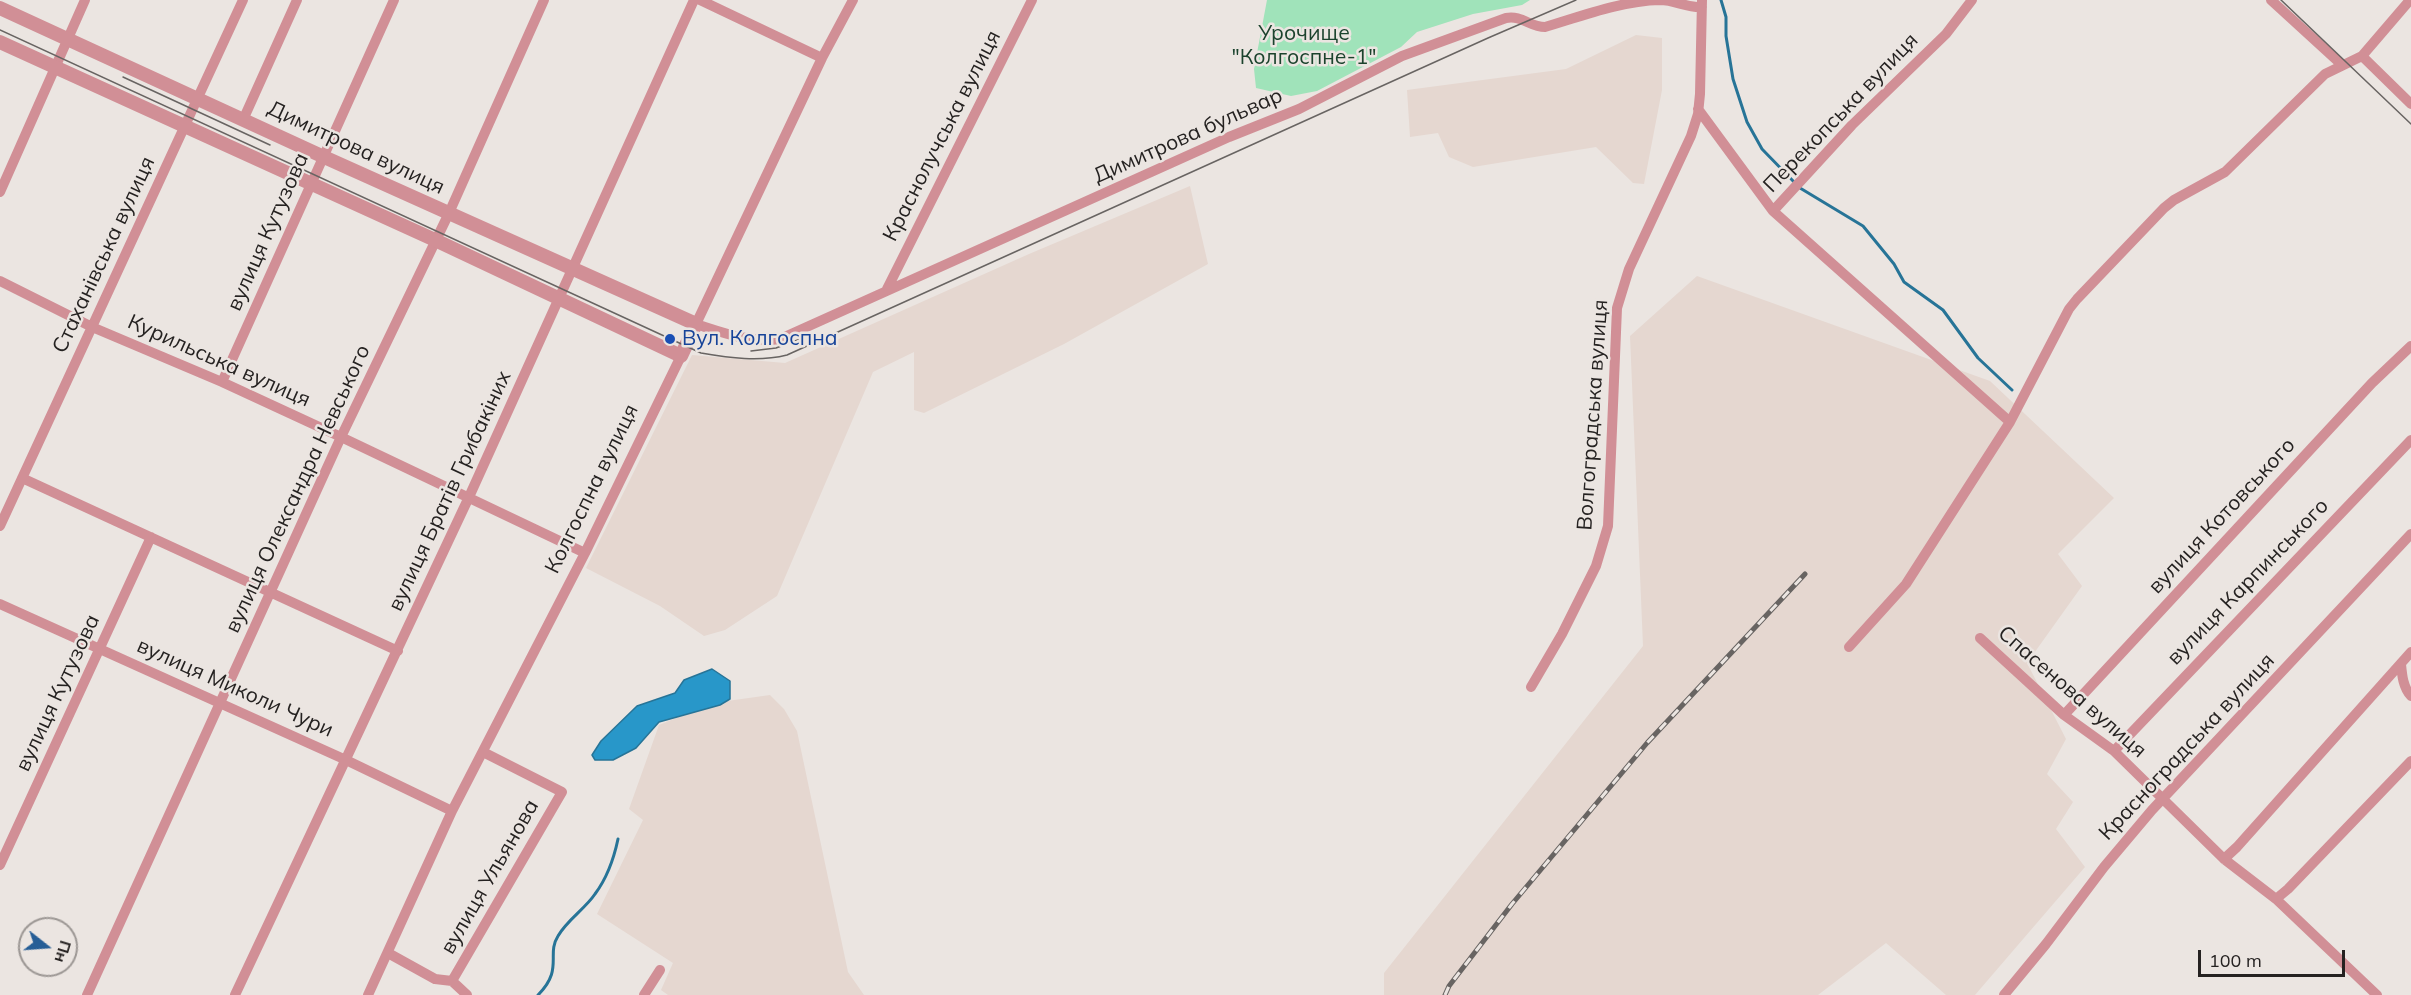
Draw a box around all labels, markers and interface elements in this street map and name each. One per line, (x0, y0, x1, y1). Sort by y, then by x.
park label: Урочище "Колгоспне-1" (1231, 21, 1377, 71)
street label: Краснолучська вулиця (878, 26, 1006, 246)
street label: Перекопська вулиця (1758, 28, 1924, 198)
street label: Димитрова бульвар (1089, 83, 1287, 189)
street label: Димитрова вулиця (264, 96, 448, 200)
street label: вулиця Кутузова (222, 149, 314, 315)
street label: Стаханівська вулиця (47, 153, 161, 357)
street label: Волгоградська вулиця (1572, 299, 1614, 531)
street label: Курильська вулиця (124, 309, 314, 413)
place label: Вул. Колгоспна (682, 326, 838, 352)
marker: Вул. Колгоспна (663, 332, 677, 346)
street label: вулиця Олександра Невського (220, 341, 376, 637)
street label: вулиця Братів Грибакіних (383, 367, 517, 615)
street label: Колгоспна вулиця (540, 400, 644, 578)
street label: вулиця Котовського (2143, 433, 2301, 599)
street label: вулиця Карпинського (2162, 494, 2334, 670)
street label: вулиця Кутузова (11, 611, 105, 775)
street label: Спасенова вулиця (1993, 621, 2151, 763)
street label: вулиця Миколи Чури (133, 633, 337, 743)
street label: Красноградська вулиця (2094, 648, 2280, 846)
street label: вулиця Ульянова (436, 795, 544, 959)
north arrow (18, 917, 78, 977)
text: Пн (50, 938, 76, 965)
scale bar (2201, 938, 2348, 976)
text: 100 m (2209, 949, 2262, 972)

